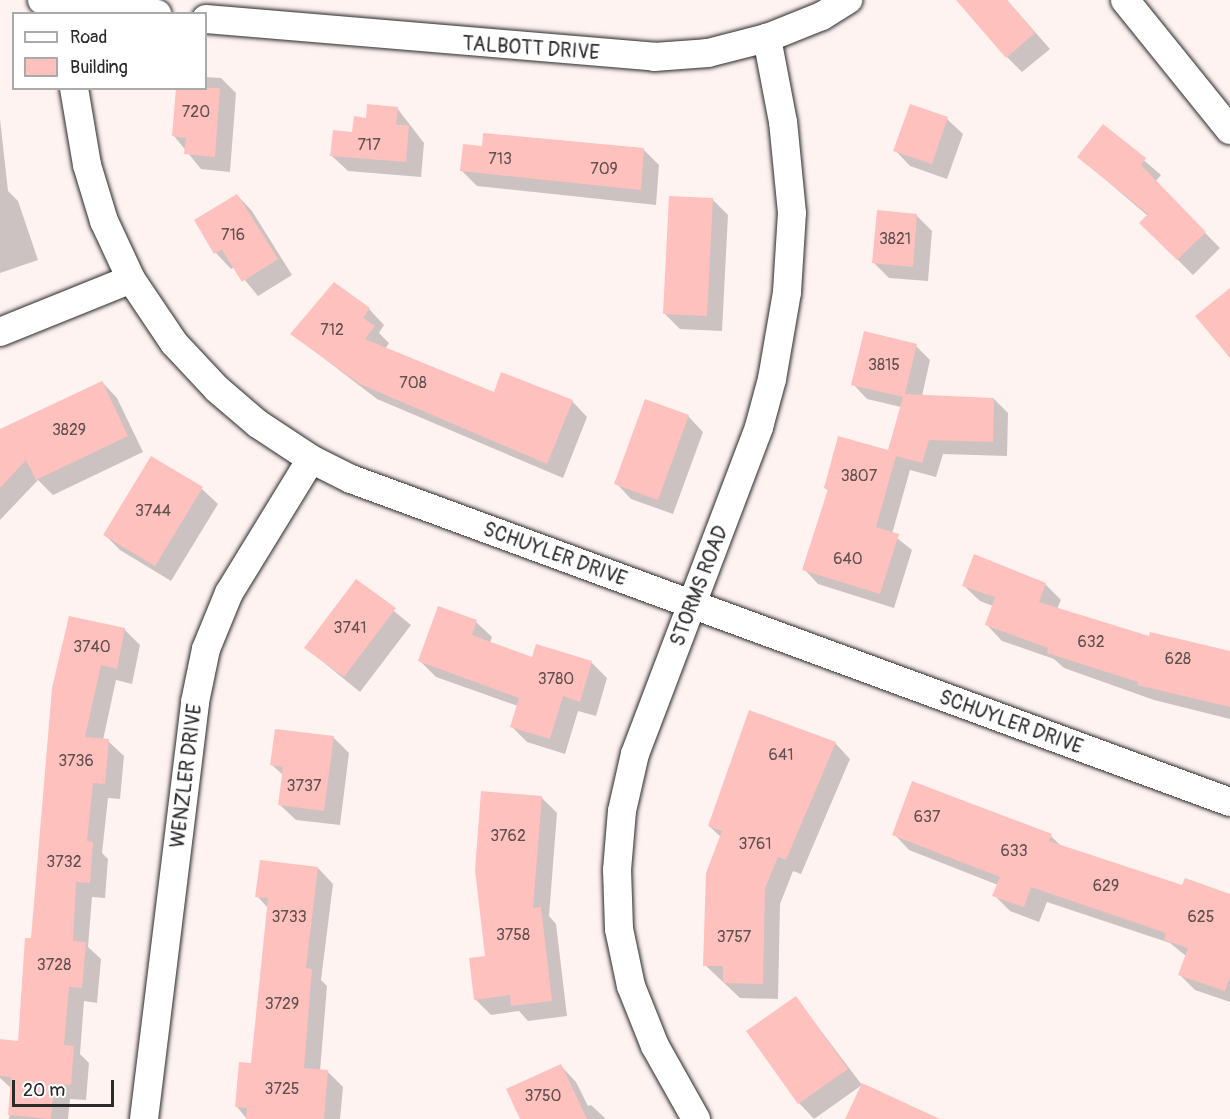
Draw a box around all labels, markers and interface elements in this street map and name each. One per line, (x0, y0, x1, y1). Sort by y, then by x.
legend (12, 12, 207, 90)
text: Road (70, 26, 107, 49)
street label: TALBOTT DRIVE (462, 31, 600, 65)
text: Building (70, 56, 128, 79)
house number: 720 (182, 102, 210, 122)
house number: 717 (357, 135, 381, 155)
house number: 713 (488, 149, 512, 169)
house number: 709 (590, 159, 618, 179)
house number: 716 (221, 225, 245, 245)
house number: 3821 (879, 229, 911, 249)
house number: 712 (320, 320, 344, 340)
house number: 3815 (868, 355, 900, 375)
house number: 708 (399, 373, 427, 393)
house number: 3829 (52, 420, 86, 440)
house number: 3807 (841, 466, 877, 486)
house number: 3744 (135, 501, 171, 521)
street label: SCHUYLER DRIVE (480, 517, 630, 591)
street label: STORMS ROAD (665, 522, 733, 650)
house number: 640 (833, 549, 863, 569)
house number: 3741 (334, 618, 366, 638)
house number: 632 (1077, 632, 1105, 652)
house number: 3740 (73, 637, 111, 657)
house number: 628 (1165, 649, 1191, 669)
house number: 3780 (538, 669, 574, 689)
street label: SCHUYLER DRIVE (936, 685, 1086, 759)
street label: WENZLER DRIVE (165, 703, 207, 849)
house number: 641 (769, 745, 793, 765)
house number: 3736 (58, 751, 94, 771)
house number: 3737 (287, 776, 321, 796)
house number: 637 (914, 807, 940, 827)
house number: 3762 (490, 826, 526, 846)
house number: 3761 (739, 834, 771, 854)
house number: 633 (1000, 841, 1028, 861)
house number: 3732 (46, 852, 82, 872)
house number: 629 (1093, 876, 1119, 896)
house number: 3733 (271, 907, 307, 927)
house number: 625 (1188, 907, 1214, 927)
house number: 3758 (496, 925, 530, 945)
house number: 3757 (717, 927, 751, 947)
house number: 3728 (37, 955, 71, 975)
house number: 3729 (265, 994, 299, 1014)
scale bar (15, 1068, 117, 1106)
text: 20 m (23, 1079, 65, 1102)
house number: 3725 (264, 1079, 300, 1099)
house number: 3750 (525, 1086, 561, 1106)

